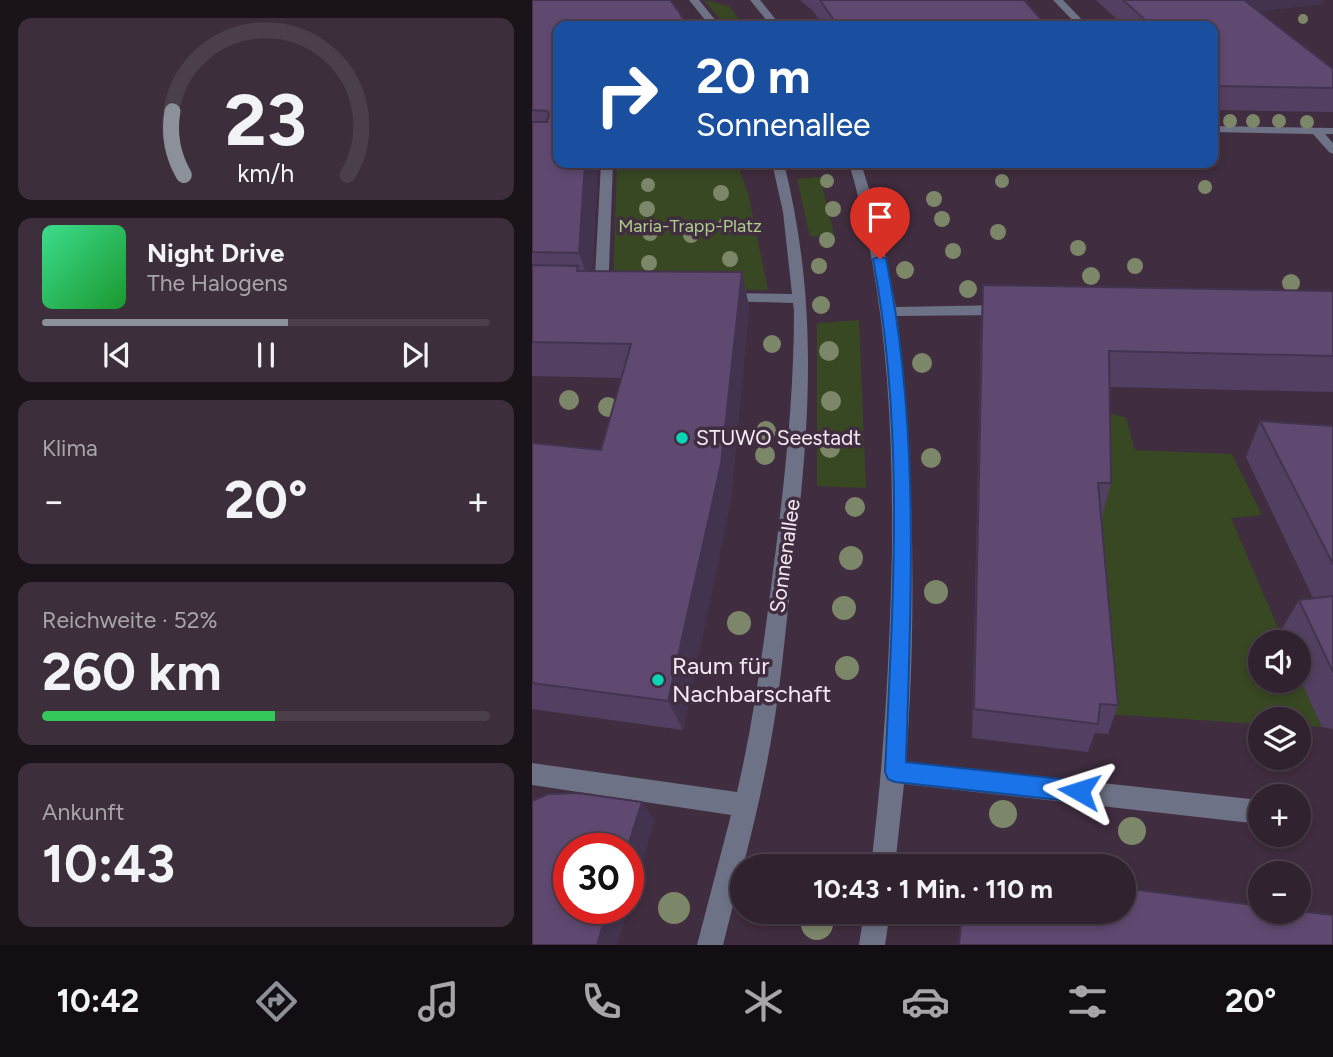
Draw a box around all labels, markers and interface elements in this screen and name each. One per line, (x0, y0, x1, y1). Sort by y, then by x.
text: 20 m (696, 46, 811, 105)
icon: right (581, 49, 672, 140)
text: 23 (225, 76, 307, 163)
text: Sonnenallee (696, 106, 871, 144)
text: km/h (237, 158, 295, 188)
pin (850, 187, 910, 259)
icon: arrive (861, 198, 899, 236)
park label: Maria-Trapp-Platz (618, 215, 762, 237)
text: Night Drive (147, 237, 284, 269)
text: The Halogens (147, 269, 288, 297)
icon: previous (98, 336, 136, 374)
icon: pause (247, 336, 285, 374)
icon: next (396, 336, 434, 374)
place label: STUWO Seestadt (696, 425, 861, 450)
marker: STUWO Seestadt (674, 430, 690, 446)
text: Klima (42, 434, 98, 462)
text: 20° (224, 469, 308, 531)
text: − (42, 478, 66, 524)
text: + (466, 478, 490, 524)
street label: Sonnenallee (764, 497, 805, 614)
text: Reichweite · 52% (42, 606, 218, 634)
map controls (1248, 630, 1311, 924)
button: sound (1248, 630, 1311, 693)
text: 260 km (42, 641, 222, 703)
place label: Raum für Nachbarschaft (672, 651, 831, 708)
marker: Raum für Nachbarschaft (650, 672, 666, 688)
button: layers (1248, 707, 1311, 770)
position arrow (1042, 754, 1116, 828)
button: + (1248, 784, 1311, 847)
text: Ankunft (42, 798, 124, 826)
text: 10:43 (42, 833, 175, 895)
speed limit sign: 30 (553, 833, 644, 924)
button: − (1248, 861, 1311, 924)
text: 10:43 · 1 Min. · 110 m (813, 873, 1053, 905)
icon: directions (252, 977, 301, 1026)
icon: music (414, 977, 463, 1026)
icon: phone (577, 977, 626, 1026)
icon: climate (739, 977, 788, 1026)
icon: car (901, 977, 950, 1026)
icon: filters (1063, 977, 1112, 1026)
text: 10:42 (57, 982, 139, 1020)
text: 20° (1225, 982, 1276, 1020)

